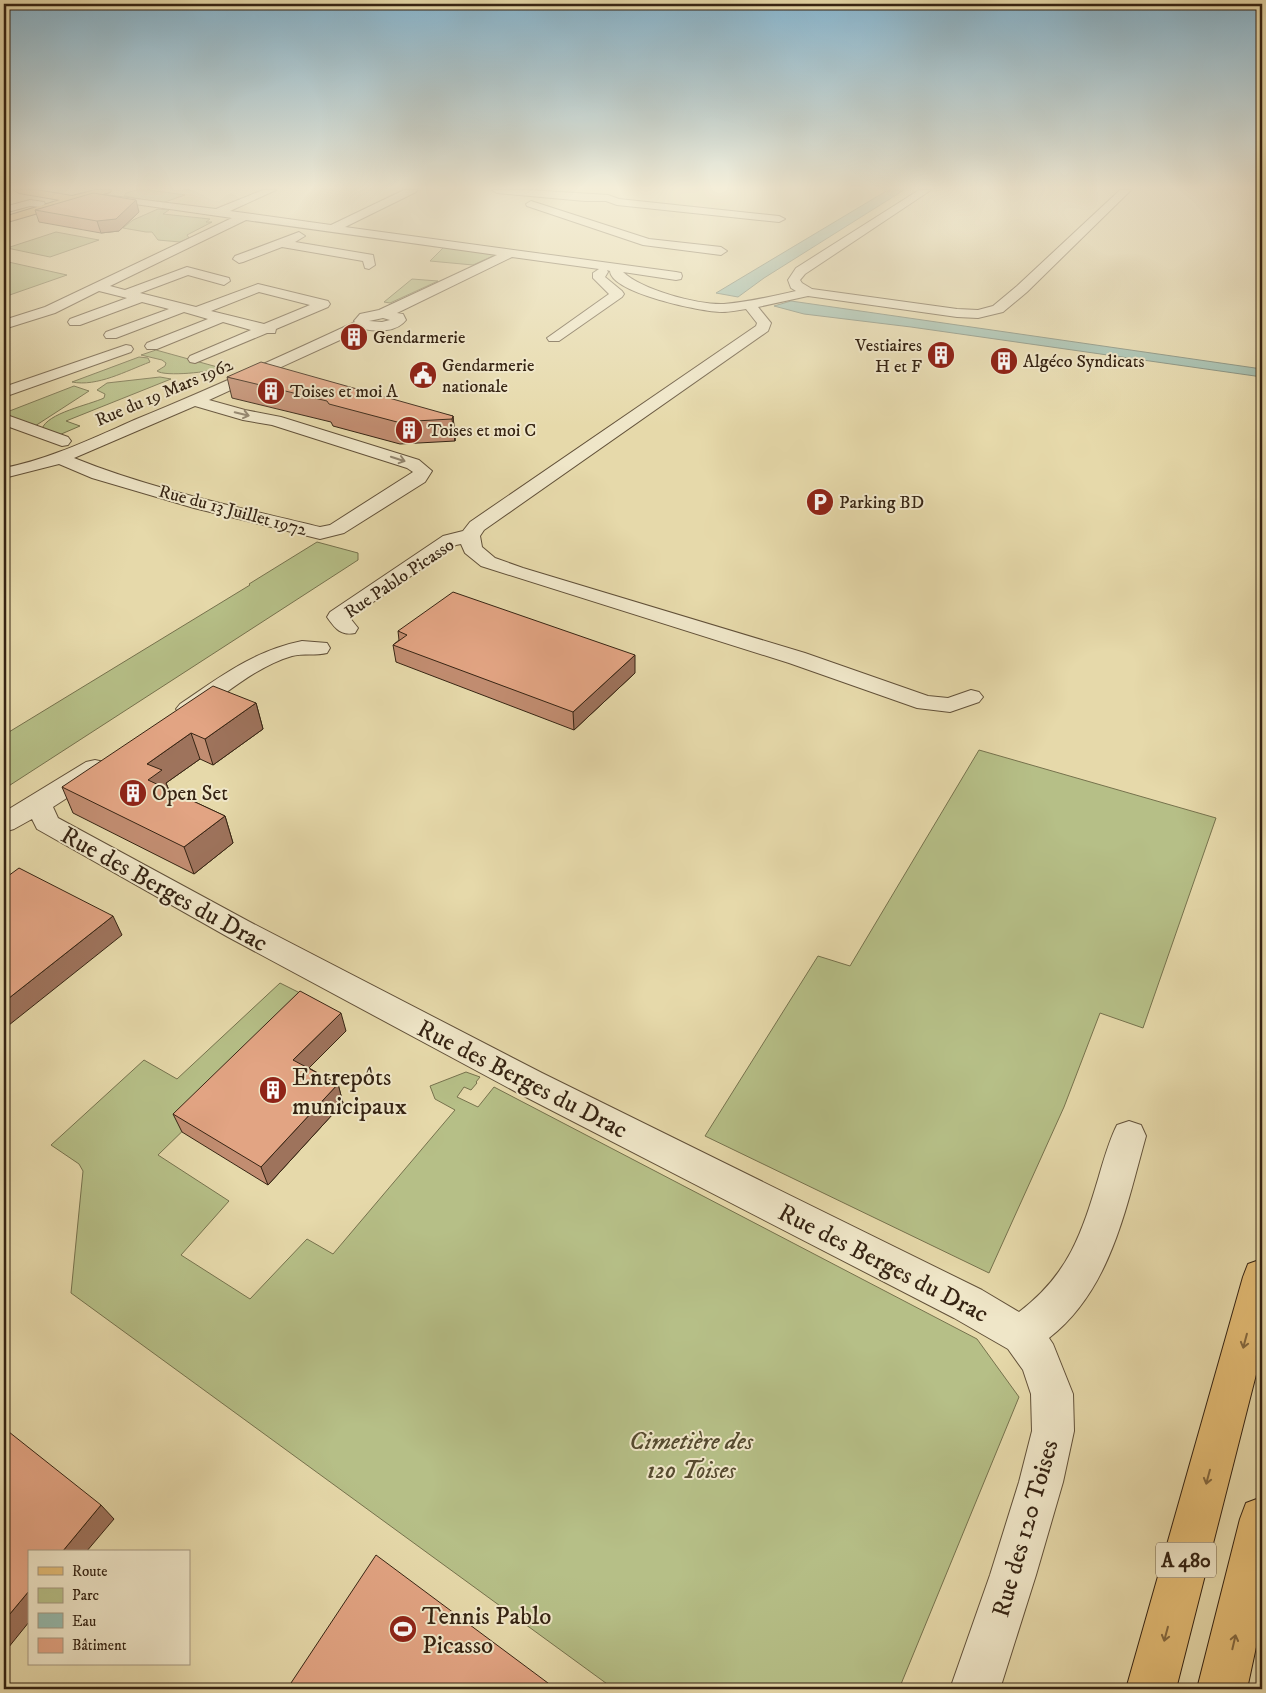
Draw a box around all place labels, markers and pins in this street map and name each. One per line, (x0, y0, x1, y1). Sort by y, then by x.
building icon: Gendarmerie (339, 322, 369, 352)
place label: Gendarmerie (373, 327, 465, 349)
place label: Vestiaires H et F (854, 335, 922, 378)
building icon: Vestiaires H et F (926, 340, 956, 370)
building icon: Algéco Syndicats (989, 346, 1019, 376)
place label: Algéco Syndicats (1023, 351, 1144, 373)
place label: Gendarmerie nationale (442, 355, 534, 398)
public building icon: Gendarmerie nationale (408, 360, 438, 390)
building icon: Toises et moi A (256, 376, 286, 406)
place label: Toises et moi A (290, 381, 398, 403)
building icon: Toises et moi C (394, 415, 424, 445)
place label: Toises et moi C (428, 420, 536, 442)
parking icon: Parking BD (805, 487, 835, 517)
place label: Parking BD (839, 492, 924, 514)
building icon: Open Set (118, 778, 148, 808)
place label: Open Set (152, 781, 228, 807)
place label: Entrepôts municipaux (292, 1062, 407, 1122)
building icon: Entrepôts municipaux (258, 1075, 288, 1105)
place label: Tennis Pablo Picasso (422, 1601, 551, 1661)
sports icon: Tennis Pablo Picasso (388, 1614, 418, 1644)

